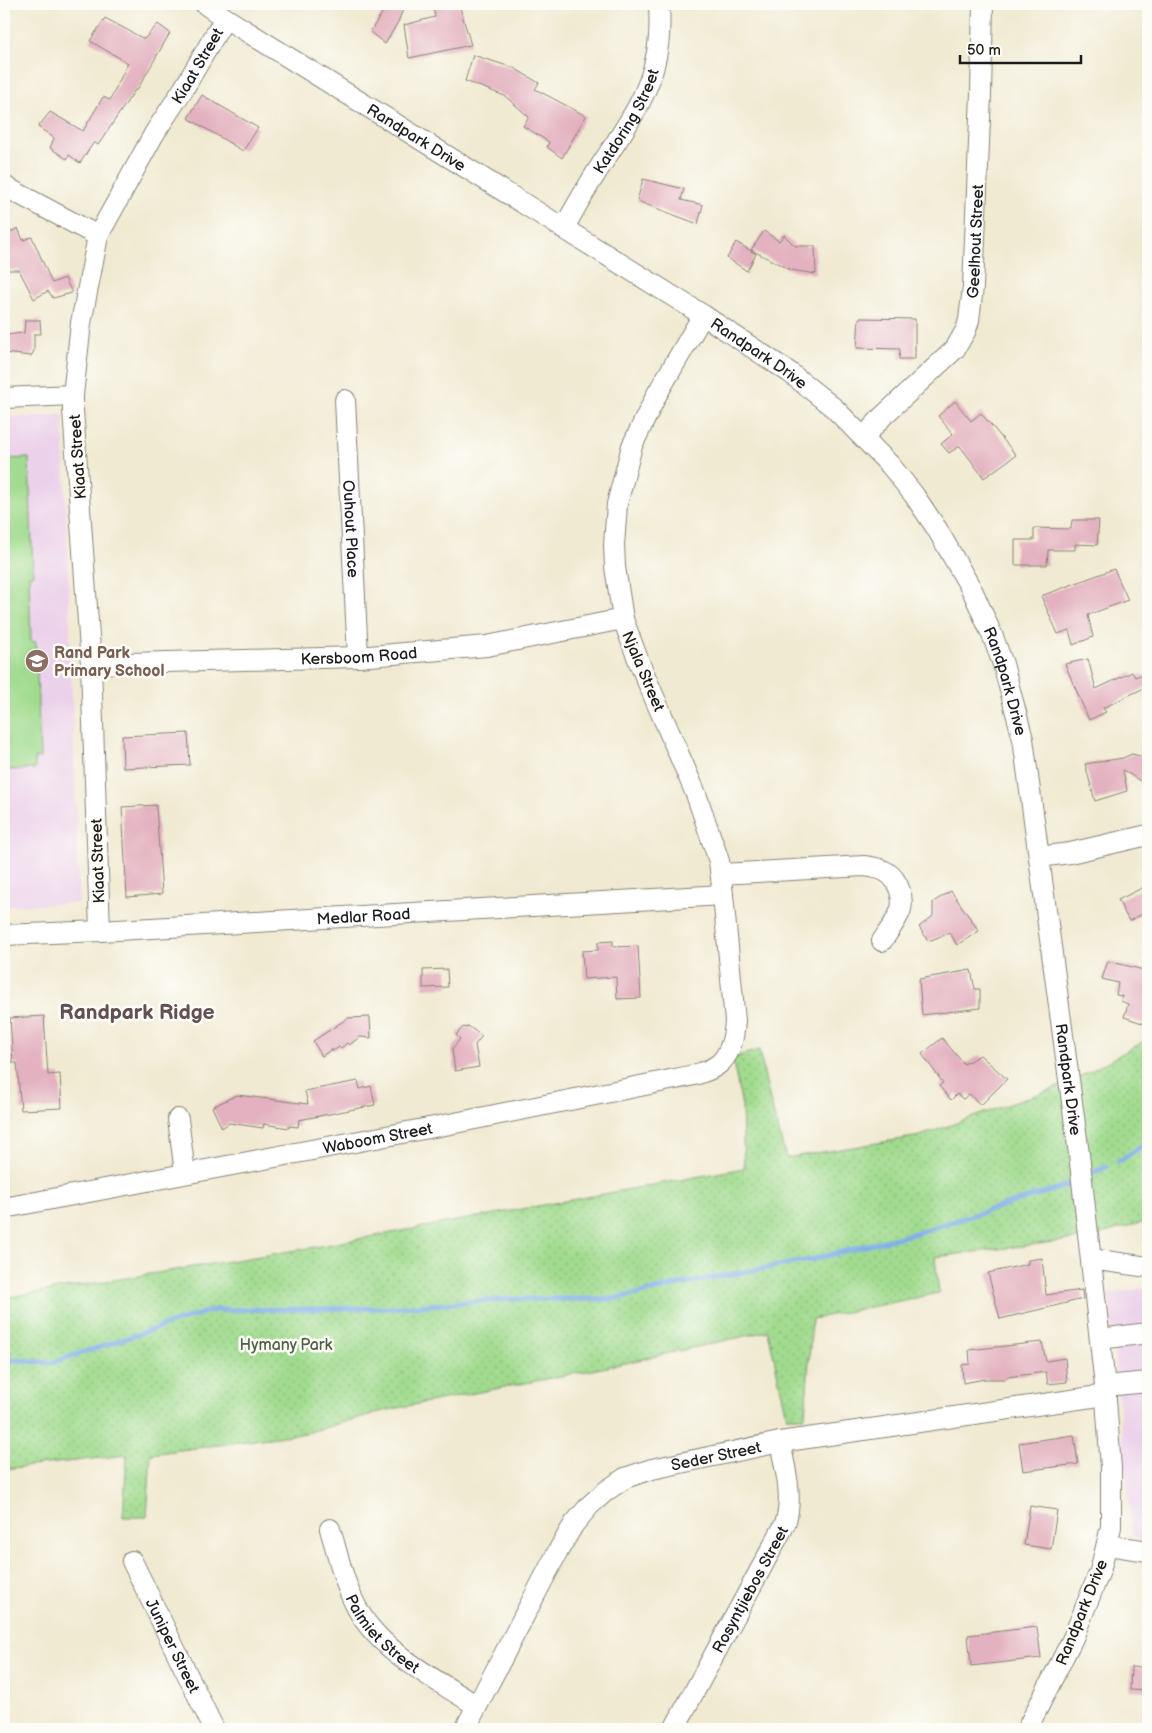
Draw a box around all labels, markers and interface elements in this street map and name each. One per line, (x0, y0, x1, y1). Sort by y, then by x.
street label: Kiaat Street (168, 25, 228, 108)
scale bar (960, 32, 1081, 64)
text: 50 m (967, 41, 1001, 60)
street label: Katdoring Street (590, 67, 664, 178)
street label: Randpark Drive (363, 101, 469, 176)
street label: Geelhout Street (964, 184, 988, 300)
street label: Randpark Drive (707, 315, 811, 394)
street label: Kiaat Street (66, 414, 91, 500)
street label: Ouhout Place (338, 480, 362, 579)
street label: Randpark Drive (979, 624, 1030, 738)
street label: Njala Street (617, 629, 668, 715)
place label: Rand Park Primary School (54, 644, 164, 681)
street label: Kersboom Road (300, 644, 418, 670)
school or university icon: Rand Park Primary School (24, 648, 50, 674)
street label: Kiaat Street (88, 818, 109, 904)
street label: Medlar Road (316, 905, 411, 929)
district label: Randpark Ridge (59, 1000, 215, 1025)
street label: Randpark Drive (1050, 1022, 1084, 1137)
street label: Waboom Street (321, 1120, 434, 1159)
park label: Hymany Park (240, 1336, 333, 1355)
street label: Seder Street (669, 1438, 763, 1476)
street label: Rosyntjiebos Street (709, 1523, 793, 1657)
street label: Randpark Drive (1053, 1556, 1112, 1668)
street label: Palmiet Street (341, 1592, 423, 1678)
street label: Juniper Street (141, 1596, 203, 1696)

